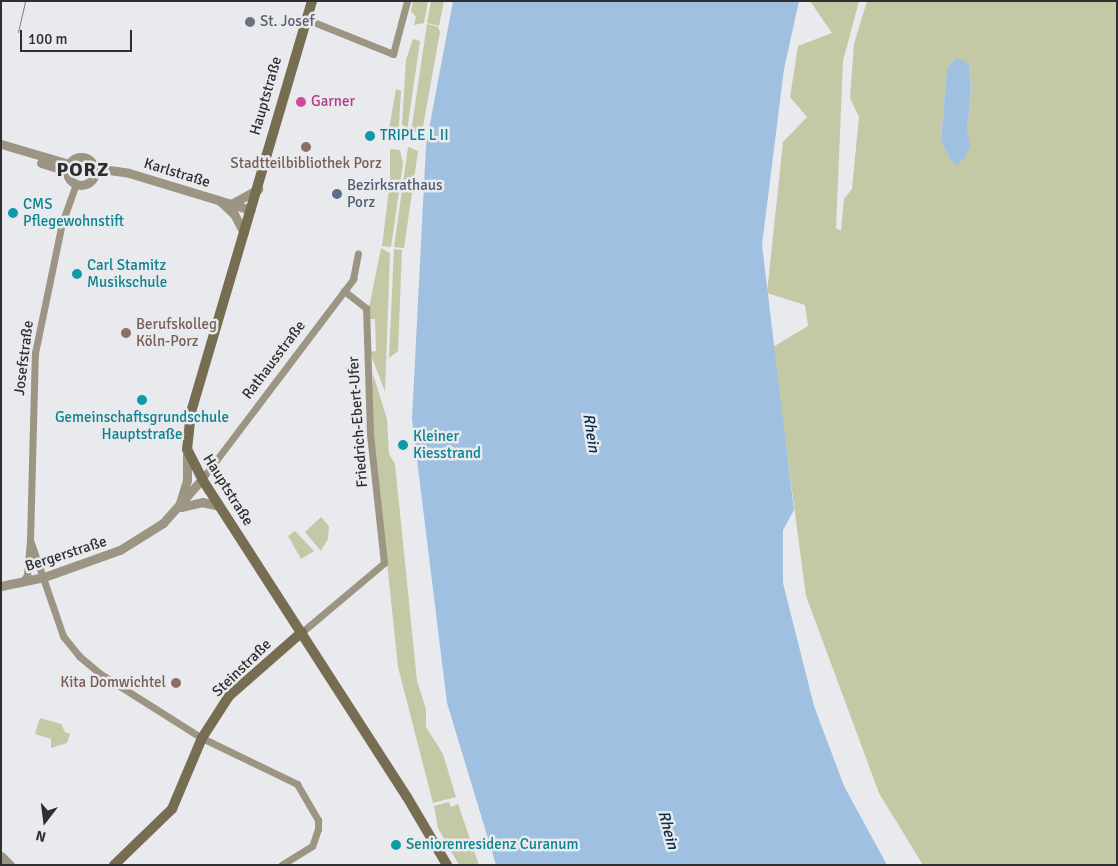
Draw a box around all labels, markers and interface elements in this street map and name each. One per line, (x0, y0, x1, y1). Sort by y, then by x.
place label: St. Josef (260, 13, 314, 31)
marker: St. Josef (244, 16, 256, 28)
scale bar (22, 20, 135, 52)
text: 100 m (28, 30, 68, 48)
street label: Hauptstraße (246, 55, 286, 137)
place label: Garner (311, 93, 355, 111)
marker: Garner (295, 96, 307, 108)
place label: TRIPLE L II (380, 127, 449, 145)
marker: TRIPLE L II (364, 130, 376, 142)
marker: Stadtteilbibliothek Porz (300, 141, 312, 153)
street label: Karlstraße (142, 154, 212, 192)
place label: Stadtteilbibliothek Porz (230, 155, 382, 173)
district label: PORZ (56, 157, 110, 181)
place label: Bezirksrathaus Porz (347, 176, 443, 211)
marker: Bezirksrathaus Porz (331, 188, 343, 200)
place label: CMS Pflegewohnstift (23, 195, 124, 230)
marker: CMS Pflegewohnstift (7, 207, 19, 219)
place label: Carl Stamitz Musikschule (87, 256, 167, 291)
marker: Carl Stamitz Musikschule (71, 268, 83, 280)
place label: Berufskolleg Köln-Porz (136, 315, 217, 350)
street label: Rathausstraße (239, 317, 309, 403)
street label: Josefstraße (10, 320, 38, 396)
marker: Berufskolleg Köln-Porz (120, 327, 132, 339)
street label: Friedrich-Ebert-Ufer (344, 356, 372, 488)
marker: Gemeinschaftsgrundschule Hauptstraße (136, 394, 148, 406)
place label: Gemeinschaftsgrundschule Hauptstraße (55, 408, 229, 443)
water label: Rhein (578, 412, 604, 454)
place label: Kleiner Kiesstrand (413, 427, 481, 462)
marker: Kleiner Kiesstrand (397, 439, 409, 451)
street label: Hauptstraße (199, 451, 257, 529)
street label: Bergerstraße (23, 532, 109, 576)
street label: Steinstraße (209, 635, 275, 701)
place label: Kita Domwichtel (60, 674, 166, 692)
marker: Kita Domwichtel (170, 677, 182, 689)
north arrow (20, 796, 70, 846)
water label: Rhein (654, 808, 682, 852)
text: N (34, 826, 48, 845)
place label: Seniorenresidenz Curanum (406, 836, 578, 854)
marker: Seniorenresidenz Curanum (390, 839, 402, 851)

